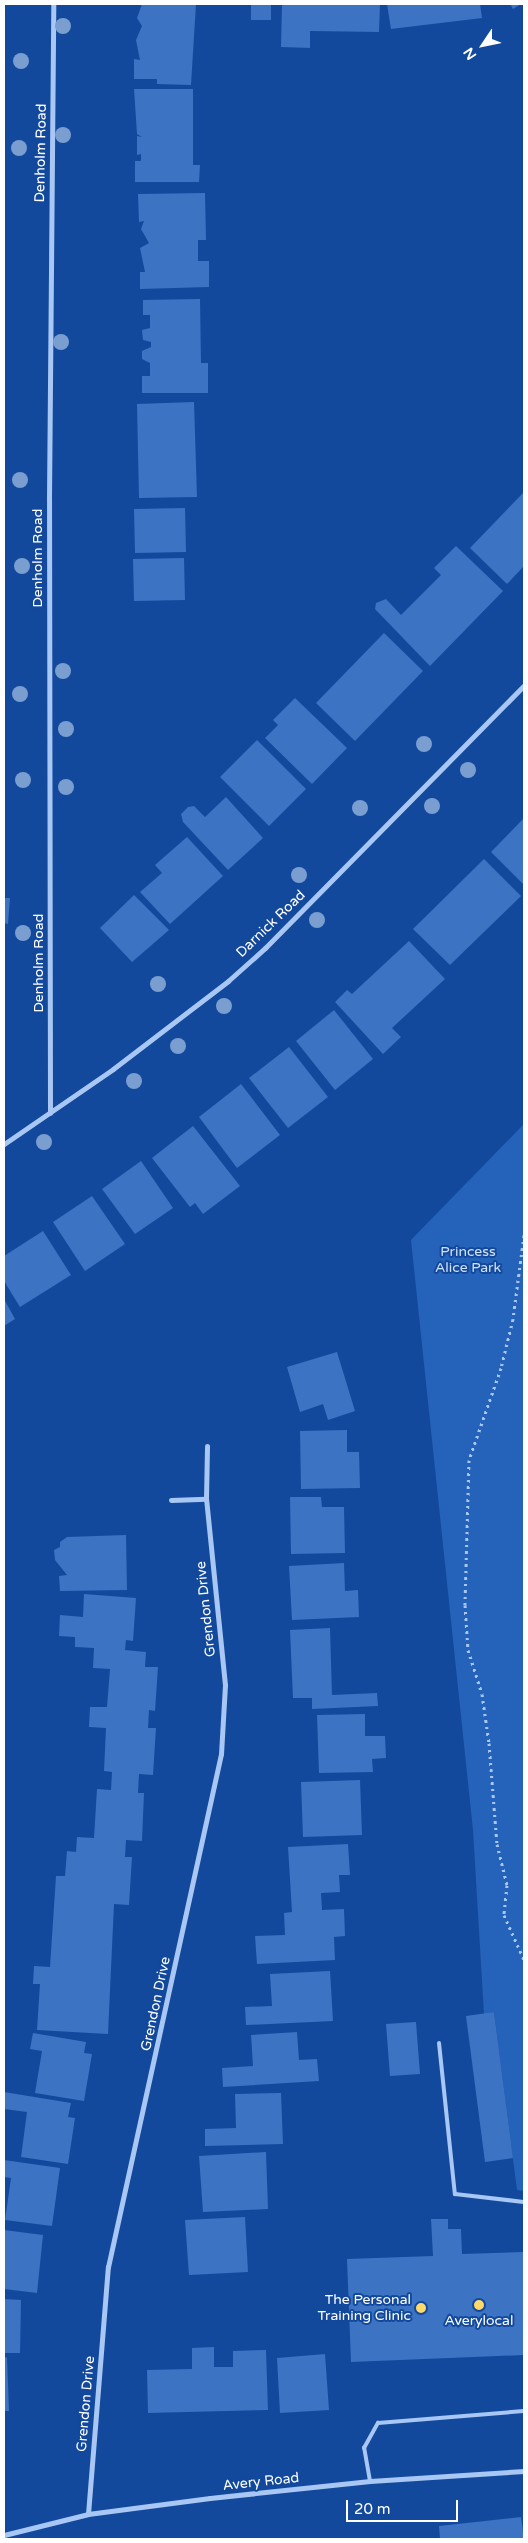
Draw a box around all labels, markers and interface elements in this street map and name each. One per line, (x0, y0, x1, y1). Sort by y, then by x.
north arrow (458, 20, 508, 70)
text: N (460, 44, 480, 63)
street label: Denholm Road (32, 103, 50, 203)
street label: Denholm Road (30, 509, 46, 607)
street label: Darnick Road (233, 887, 309, 961)
street label: Denholm Road (31, 914, 47, 1012)
park label: Princess Alice Park (435, 1244, 501, 1276)
street label: Grendon Drive (193, 1560, 219, 1658)
street label: Grendon Drive (138, 1955, 174, 2053)
place label: The Personal Training Clinic (317, 2292, 411, 2324)
marker: Averylocal (473, 2299, 485, 2311)
marker: The Personal Training Clinic (415, 2302, 427, 2314)
place label: Averylocal (445, 2313, 513, 2329)
street label: Grendon Drive (73, 2355, 99, 2453)
street label: Avery Road (222, 2470, 300, 2494)
scale bar (348, 2490, 460, 2522)
text: 20 m (354, 2500, 391, 2518)

